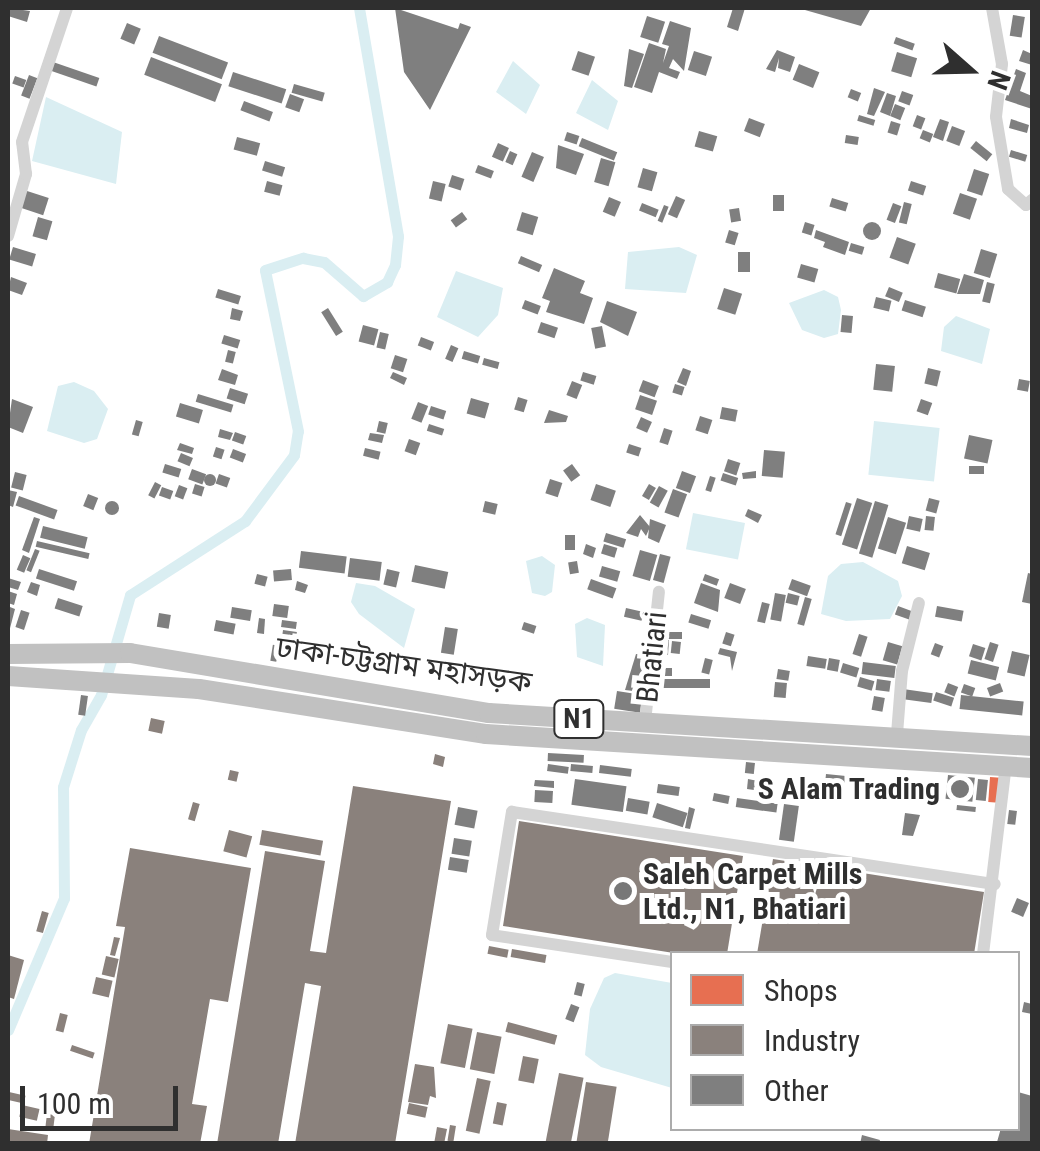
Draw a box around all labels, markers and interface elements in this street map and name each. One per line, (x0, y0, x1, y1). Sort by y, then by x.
north arrow (920, 20, 1020, 120)
text: N (980, 67, 1017, 94)
street label: Bhatiari (629, 610, 675, 704)
street label: ঢাকা-চট্টগ্রাম মহাসড়ক (274, 629, 534, 701)
road number: N1 (552, 696, 606, 742)
place label: S Alam Trading (757, 771, 940, 807)
marker: S Alam Trading (949, 778, 971, 800)
place label: Saleh Carpet Mills Ltd., N1, Bhatiari (643, 856, 862, 926)
marker: Saleh Carpet Mills Ltd., N1, Bhatiari (612, 880, 634, 902)
legend (670, 951, 1020, 1131)
text: Shops (764, 973, 838, 1008)
text: Industry (764, 1023, 860, 1058)
scale bar (25, 1066, 182, 1128)
text: Other (764, 1073, 829, 1108)
text: 100 m (37, 1086, 111, 1121)

